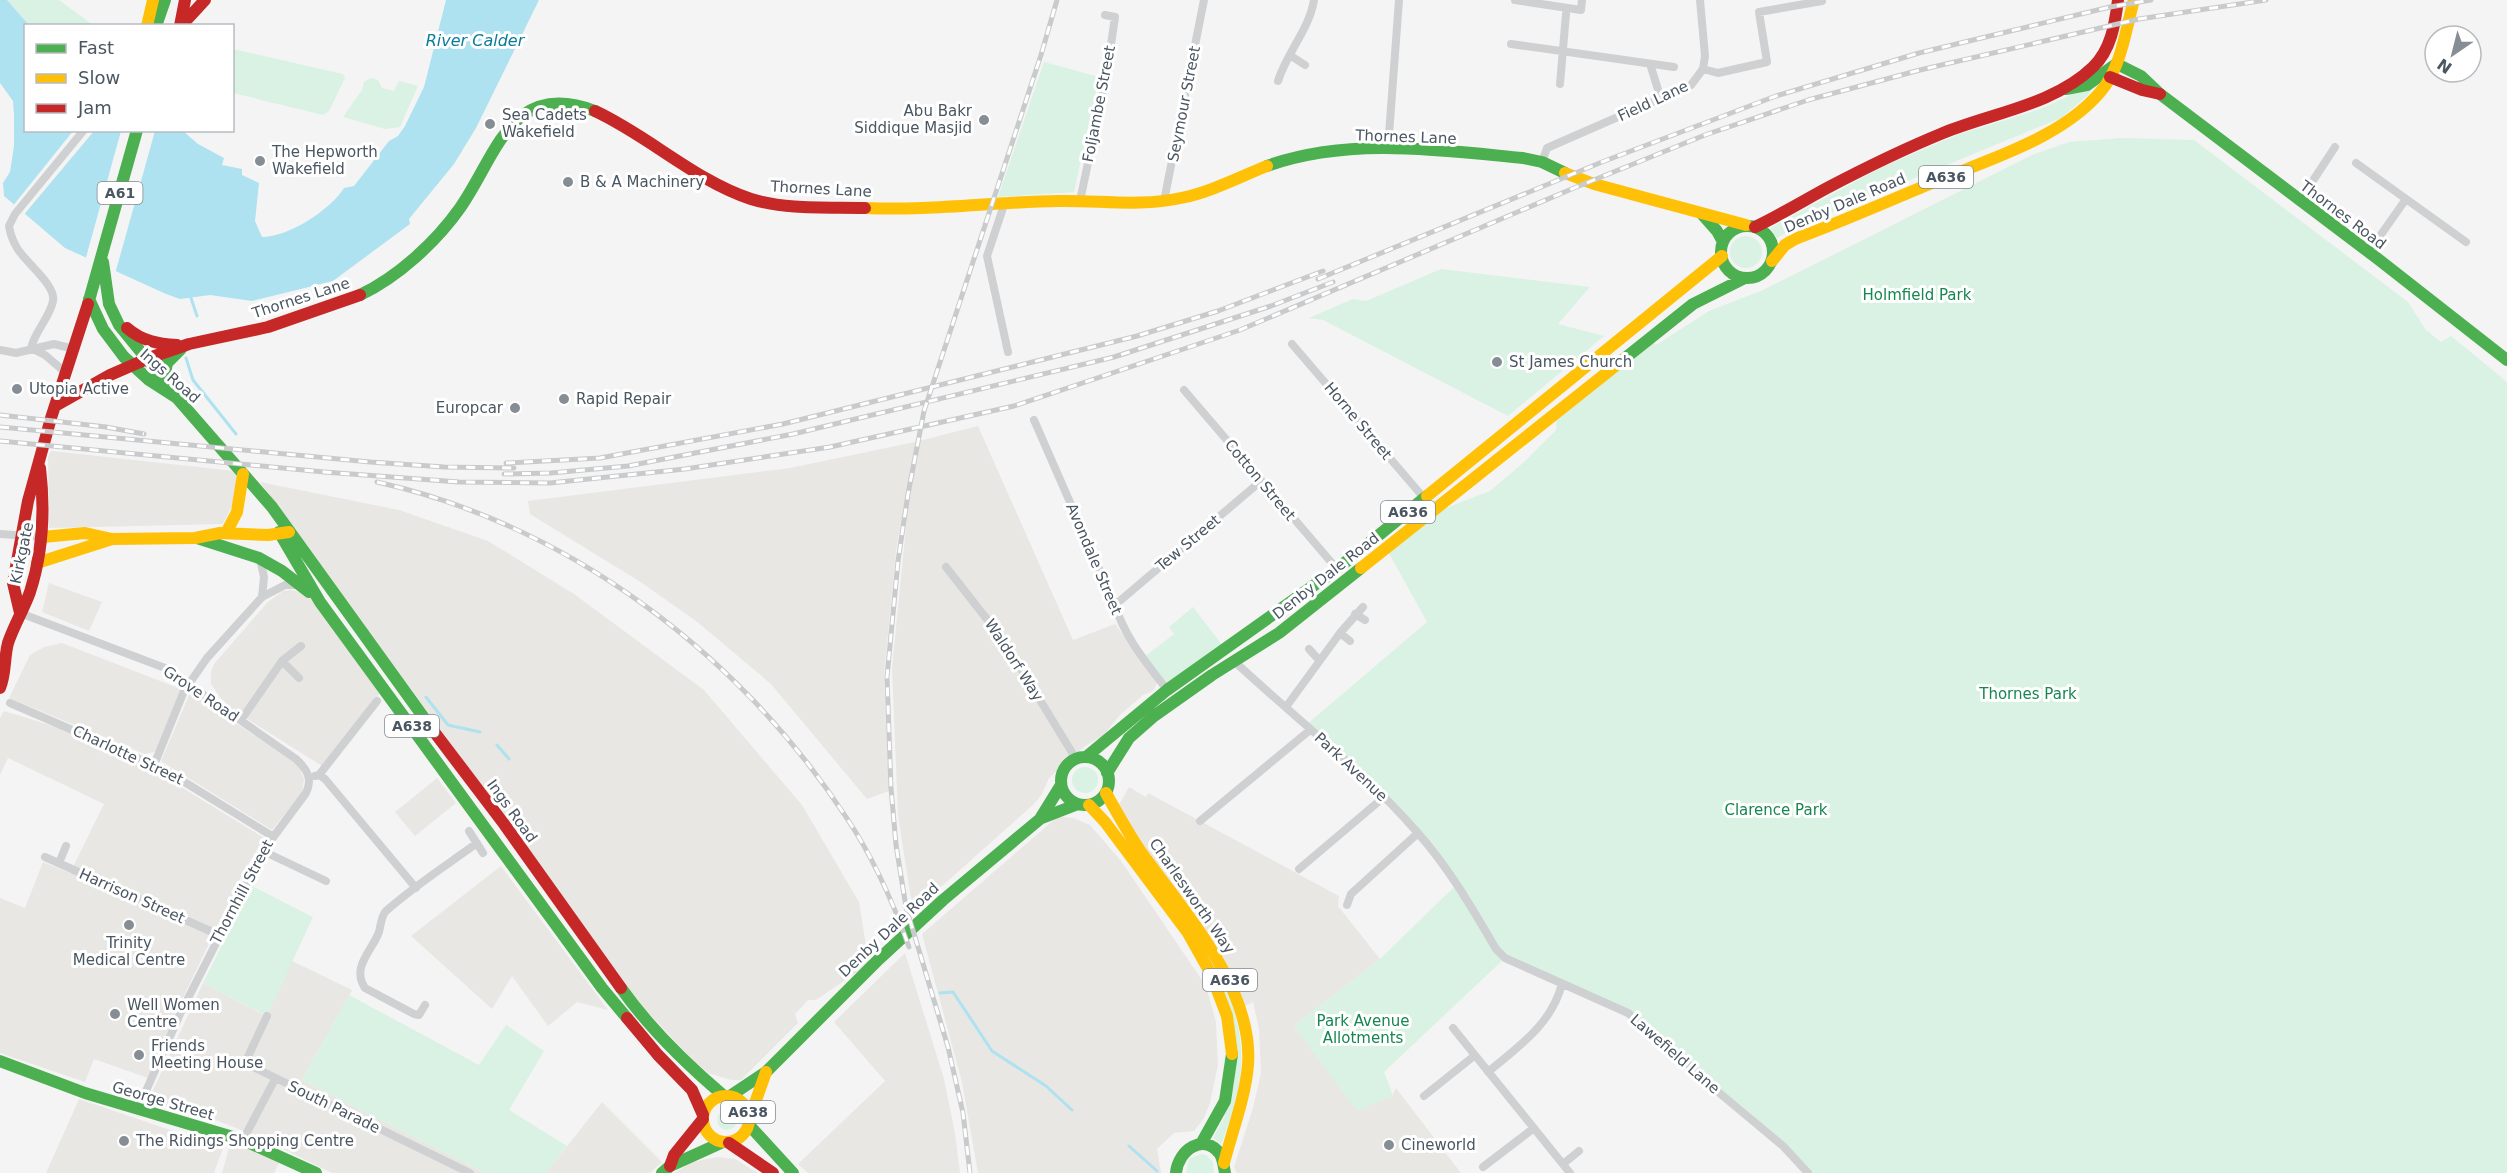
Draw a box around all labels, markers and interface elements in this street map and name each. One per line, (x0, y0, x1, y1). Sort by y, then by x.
legend (24, 24, 234, 132)
north arrow (2423, 24, 2483, 84)
water label: River Calder (426, 31, 526, 50)
text: Fast (78, 37, 114, 58)
street label: Foljambe Street (1079, 44, 1119, 164)
street label: Seymour Street (1164, 45, 1204, 163)
text: N (2434, 54, 2456, 77)
text: Slow (78, 67, 120, 88)
street label: Field Lane (1615, 77, 1691, 125)
text: Jam (77, 97, 112, 118)
place label: Abu Bakr Siddique Masjid (854, 102, 973, 137)
place label: Sea Cadets Wakefield (502, 106, 587, 141)
marker: Abu Bakr Siddique Masjid (977, 113, 991, 127)
marker: Sea Cadets Wakefield (483, 117, 497, 131)
street label: Thornes Lane (1354, 126, 1457, 148)
place label: The Hepworth Wakefield (271, 143, 378, 178)
marker: The Hepworth Wakefield (253, 154, 267, 168)
road number: A636 (1919, 166, 1973, 188)
street label: Denby Dale Road (1782, 169, 1908, 237)
place label: B & A Machinery (580, 173, 705, 191)
marker: B & A Machinery (561, 175, 575, 189)
street label: Thornes Road (2296, 176, 2389, 253)
street label: Thornes Lane (769, 177, 872, 201)
road number: A61 (98, 182, 142, 204)
street label: Thornes Lane (249, 274, 352, 323)
park label: Holmfield Park (1863, 286, 1972, 304)
street label: Ings Road (136, 345, 204, 407)
place label: St James Church (1509, 353, 1632, 371)
marker: St James Church (1490, 355, 1504, 369)
street label: Horne Street (1320, 379, 1396, 463)
place label: Utopia Active (29, 380, 129, 398)
marker: Utopia Active (10, 382, 24, 396)
place label: Rapid Repair (576, 390, 672, 408)
marker: Rapid Repair (557, 392, 571, 406)
place label: Europcar (436, 399, 504, 417)
marker: Europcar (508, 401, 522, 415)
street label: Cotton Street (1221, 436, 1299, 524)
street label: Avondale Street (1062, 501, 1126, 618)
road number: A636 (1381, 501, 1435, 523)
street label: Tew Street (1151, 511, 1224, 576)
street label: Kirkgate (7, 520, 37, 586)
street label: Denby Dale Road (1269, 529, 1383, 623)
street label: Waldorf Way (981, 616, 1047, 704)
street label: Grove Road (160, 662, 242, 726)
park label: Thornes Park (1978, 685, 2077, 703)
road number: A638 (385, 715, 439, 737)
street label: Charlotte Street (70, 721, 186, 789)
street label: Park Avenue (1311, 729, 1391, 805)
street label: Ings Road (483, 776, 541, 846)
park label: Clarence Park (1724, 801, 1828, 819)
street label: Charlesworth Way (1146, 835, 1239, 957)
street label: Thornhill Street (206, 837, 277, 948)
street label: Harrison Street (76, 865, 188, 927)
street label: Denby Dale Road (835, 879, 943, 981)
marker: Trinity Medical Centre (122, 918, 136, 932)
place label: Trinity Medical Centre (73, 934, 185, 969)
road number: A636 (1203, 969, 1257, 991)
place label: Well Women Centre (127, 996, 220, 1031)
marker: Well Women Centre (108, 1007, 122, 1021)
street label: Lawefield Lane (1627, 1010, 1723, 1098)
park label: Park Avenue Allotments (1317, 1012, 1409, 1047)
place label: Friends Meeting House (151, 1037, 263, 1072)
marker: Friends Meeting House (132, 1048, 146, 1062)
street label: South Parade (285, 1077, 383, 1137)
street label: George Street (110, 1078, 216, 1124)
road number: A638 (721, 1101, 775, 1123)
place label: The Ridings Shopping Centre (135, 1132, 354, 1150)
marker: The Ridings Shopping Centre (117, 1134, 131, 1148)
place label: Cineworld (1401, 1136, 1476, 1154)
marker: Cineworld (1382, 1138, 1396, 1152)

